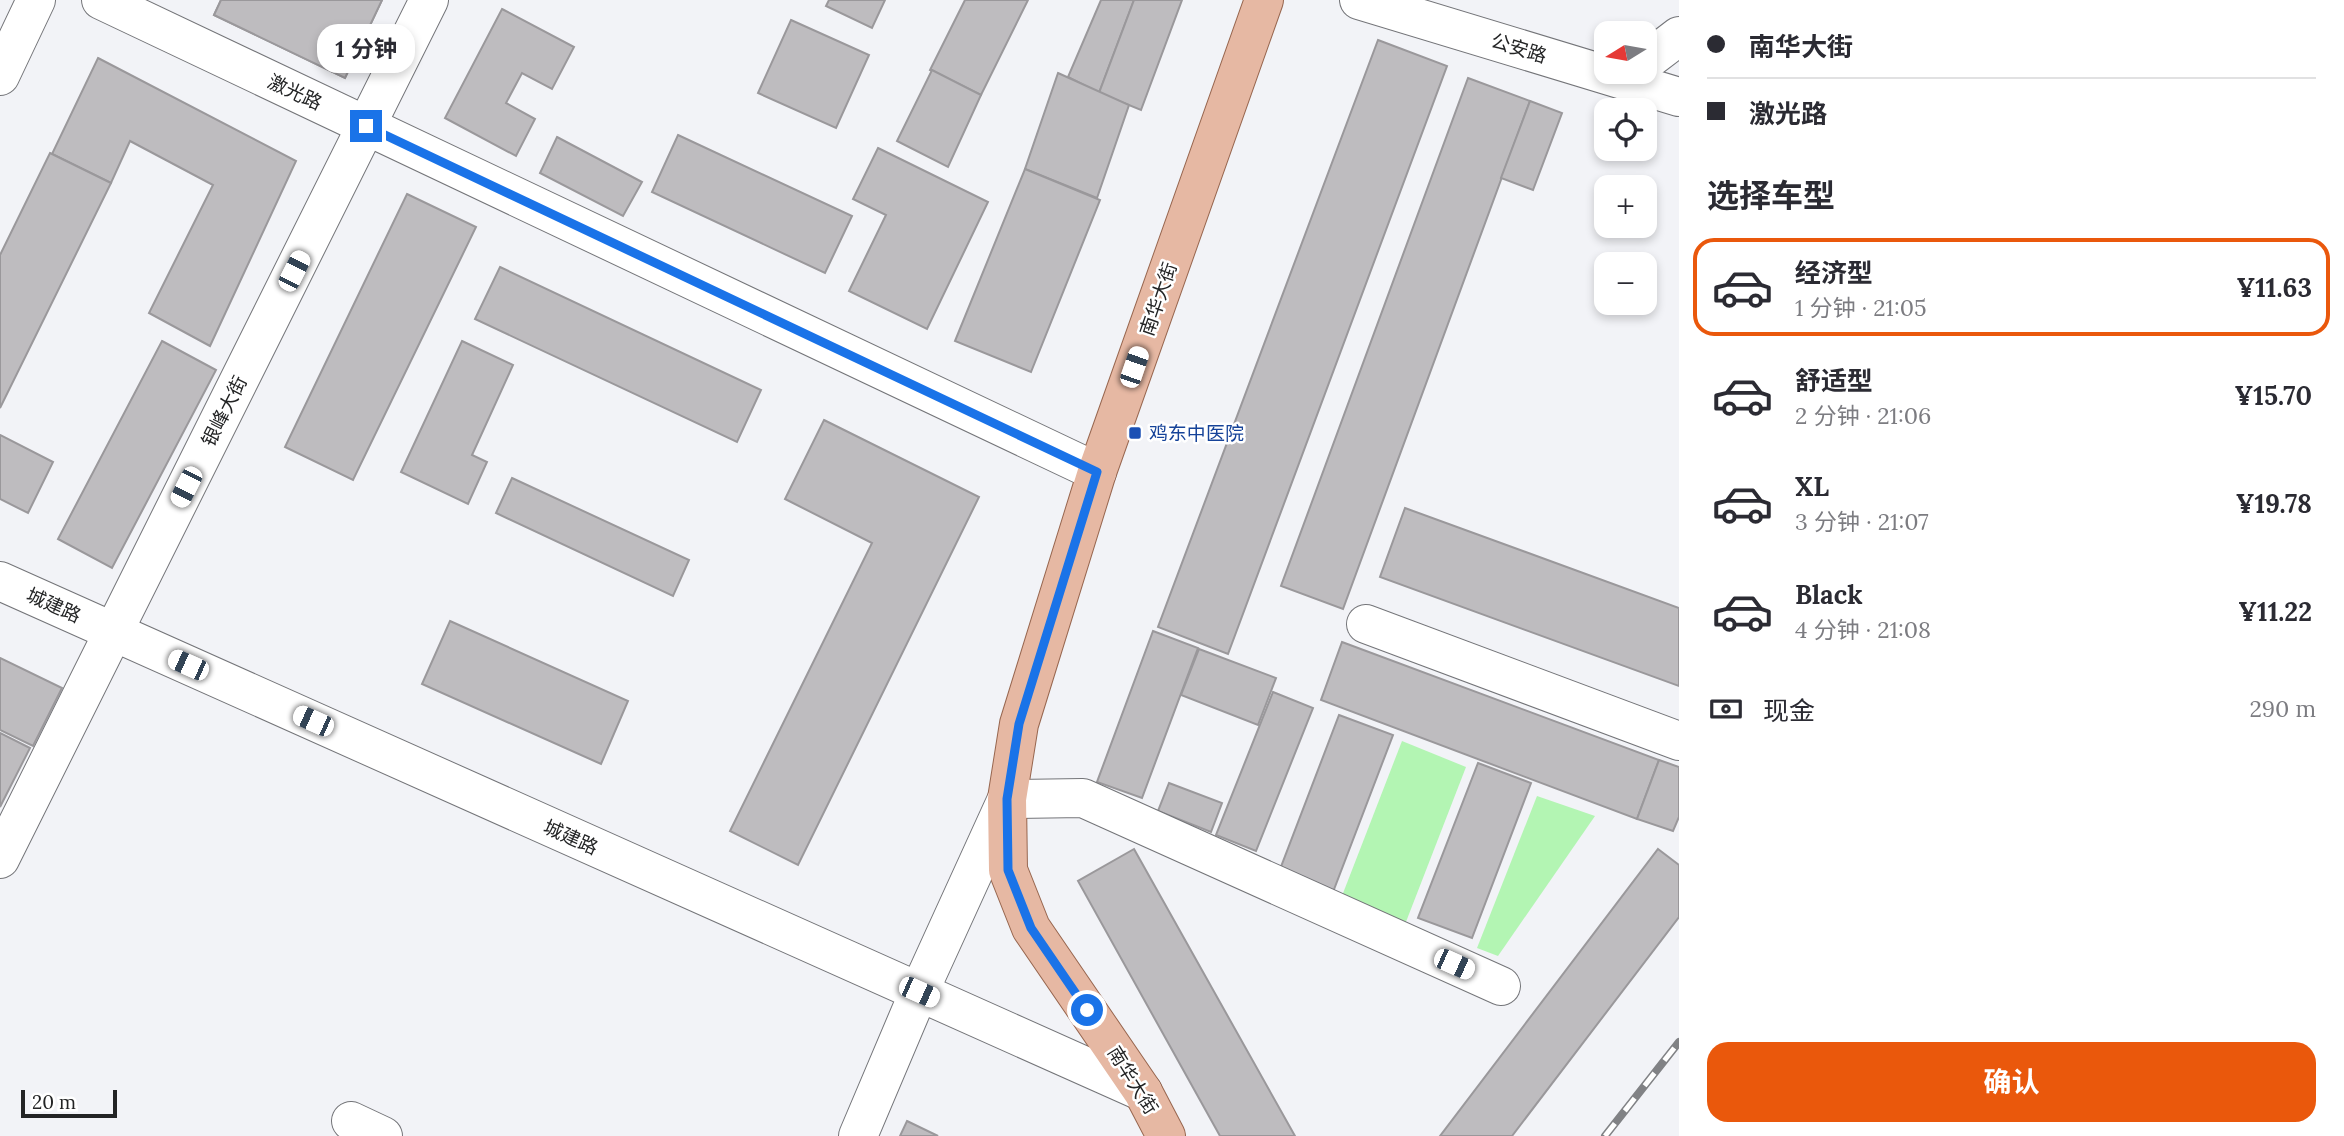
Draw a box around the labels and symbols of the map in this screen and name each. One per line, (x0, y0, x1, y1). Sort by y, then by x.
north arrow (1594, 21, 1657, 84)
callout: 1 分钟 (317, 24, 415, 74)
street label: 公安路 (1488, 28, 1550, 68)
street label: 激光路 (264, 69, 326, 115)
route end (350, 110, 382, 142)
car (276, 248, 313, 294)
street label: 南华大街 (1134, 259, 1182, 339)
car (1118, 344, 1151, 390)
street label: 银峰大街 (196, 372, 252, 450)
place label: 鸡东中医院 (1149, 421, 1244, 445)
marker: 鸡东中医院 (1127, 425, 1143, 441)
car (168, 464, 205, 510)
street label: 城建路 (23, 582, 85, 628)
car (165, 647, 212, 683)
car (290, 703, 337, 739)
street label: 城建路 (540, 814, 602, 860)
car (1431, 946, 1478, 982)
car (896, 974, 943, 1010)
route start (1071, 994, 1103, 1026)
street label: 南华大街 (1103, 1041, 1163, 1119)
scale bar (21, 1087, 117, 1119)

